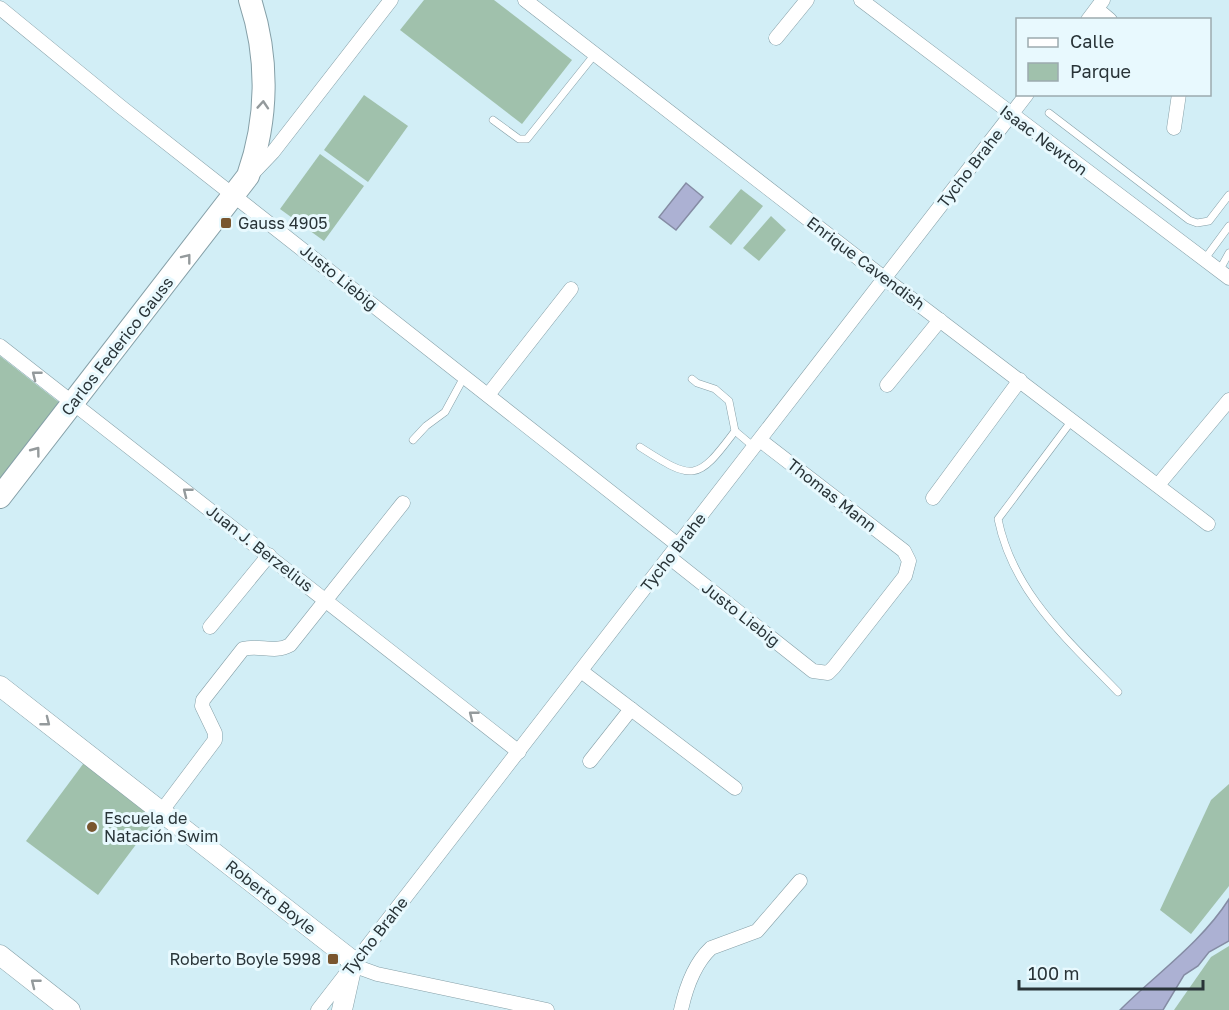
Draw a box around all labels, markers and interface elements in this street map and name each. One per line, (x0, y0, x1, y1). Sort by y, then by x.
legend (1016, 18, 1211, 96)
text: Calle (1070, 30, 1114, 52)
text: Parque (1070, 60, 1131, 82)
one-way arrow (256, 101, 269, 110)
street label: Isaac Newton (996, 101, 1092, 179)
street label: Tycho Brahe (933, 125, 1007, 211)
street label: Enrique Cavendish (803, 212, 929, 314)
place label: Gauss 4905 (238, 213, 328, 233)
marker: Gauss 4905 (219, 216, 233, 230)
street label: Justo Liebig (296, 240, 382, 314)
one-way arrow (179, 254, 190, 265)
street label: Carlos Federico Gauss (57, 273, 177, 419)
one-way arrow (32, 371, 43, 382)
one-way arrow (28, 446, 39, 457)
street label: Thomas Mann (783, 454, 881, 536)
one-way arrow (183, 488, 194, 499)
street label: Juan J. Berzelius (203, 500, 317, 596)
street label: Tycho Brahe (636, 509, 710, 595)
street label: Justo Liebig (698, 577, 784, 651)
one-way arrow (468, 712, 479, 723)
one-way arrow (39, 715, 50, 726)
place label: Escuela de Natación Swim (104, 808, 218, 846)
marker: Escuela de Natación Swim (85, 820, 99, 834)
street label: Roberto Boyle (222, 856, 320, 938)
street label: Tycho Brahe (338, 893, 412, 979)
place label: Roberto Boyle 5998 (169, 949, 321, 969)
marker: Roberto Boyle 5998 (326, 952, 340, 966)
scale bar (1019, 953, 1204, 991)
text: 100 m (1028, 962, 1079, 984)
one-way arrow (31, 979, 42, 990)

